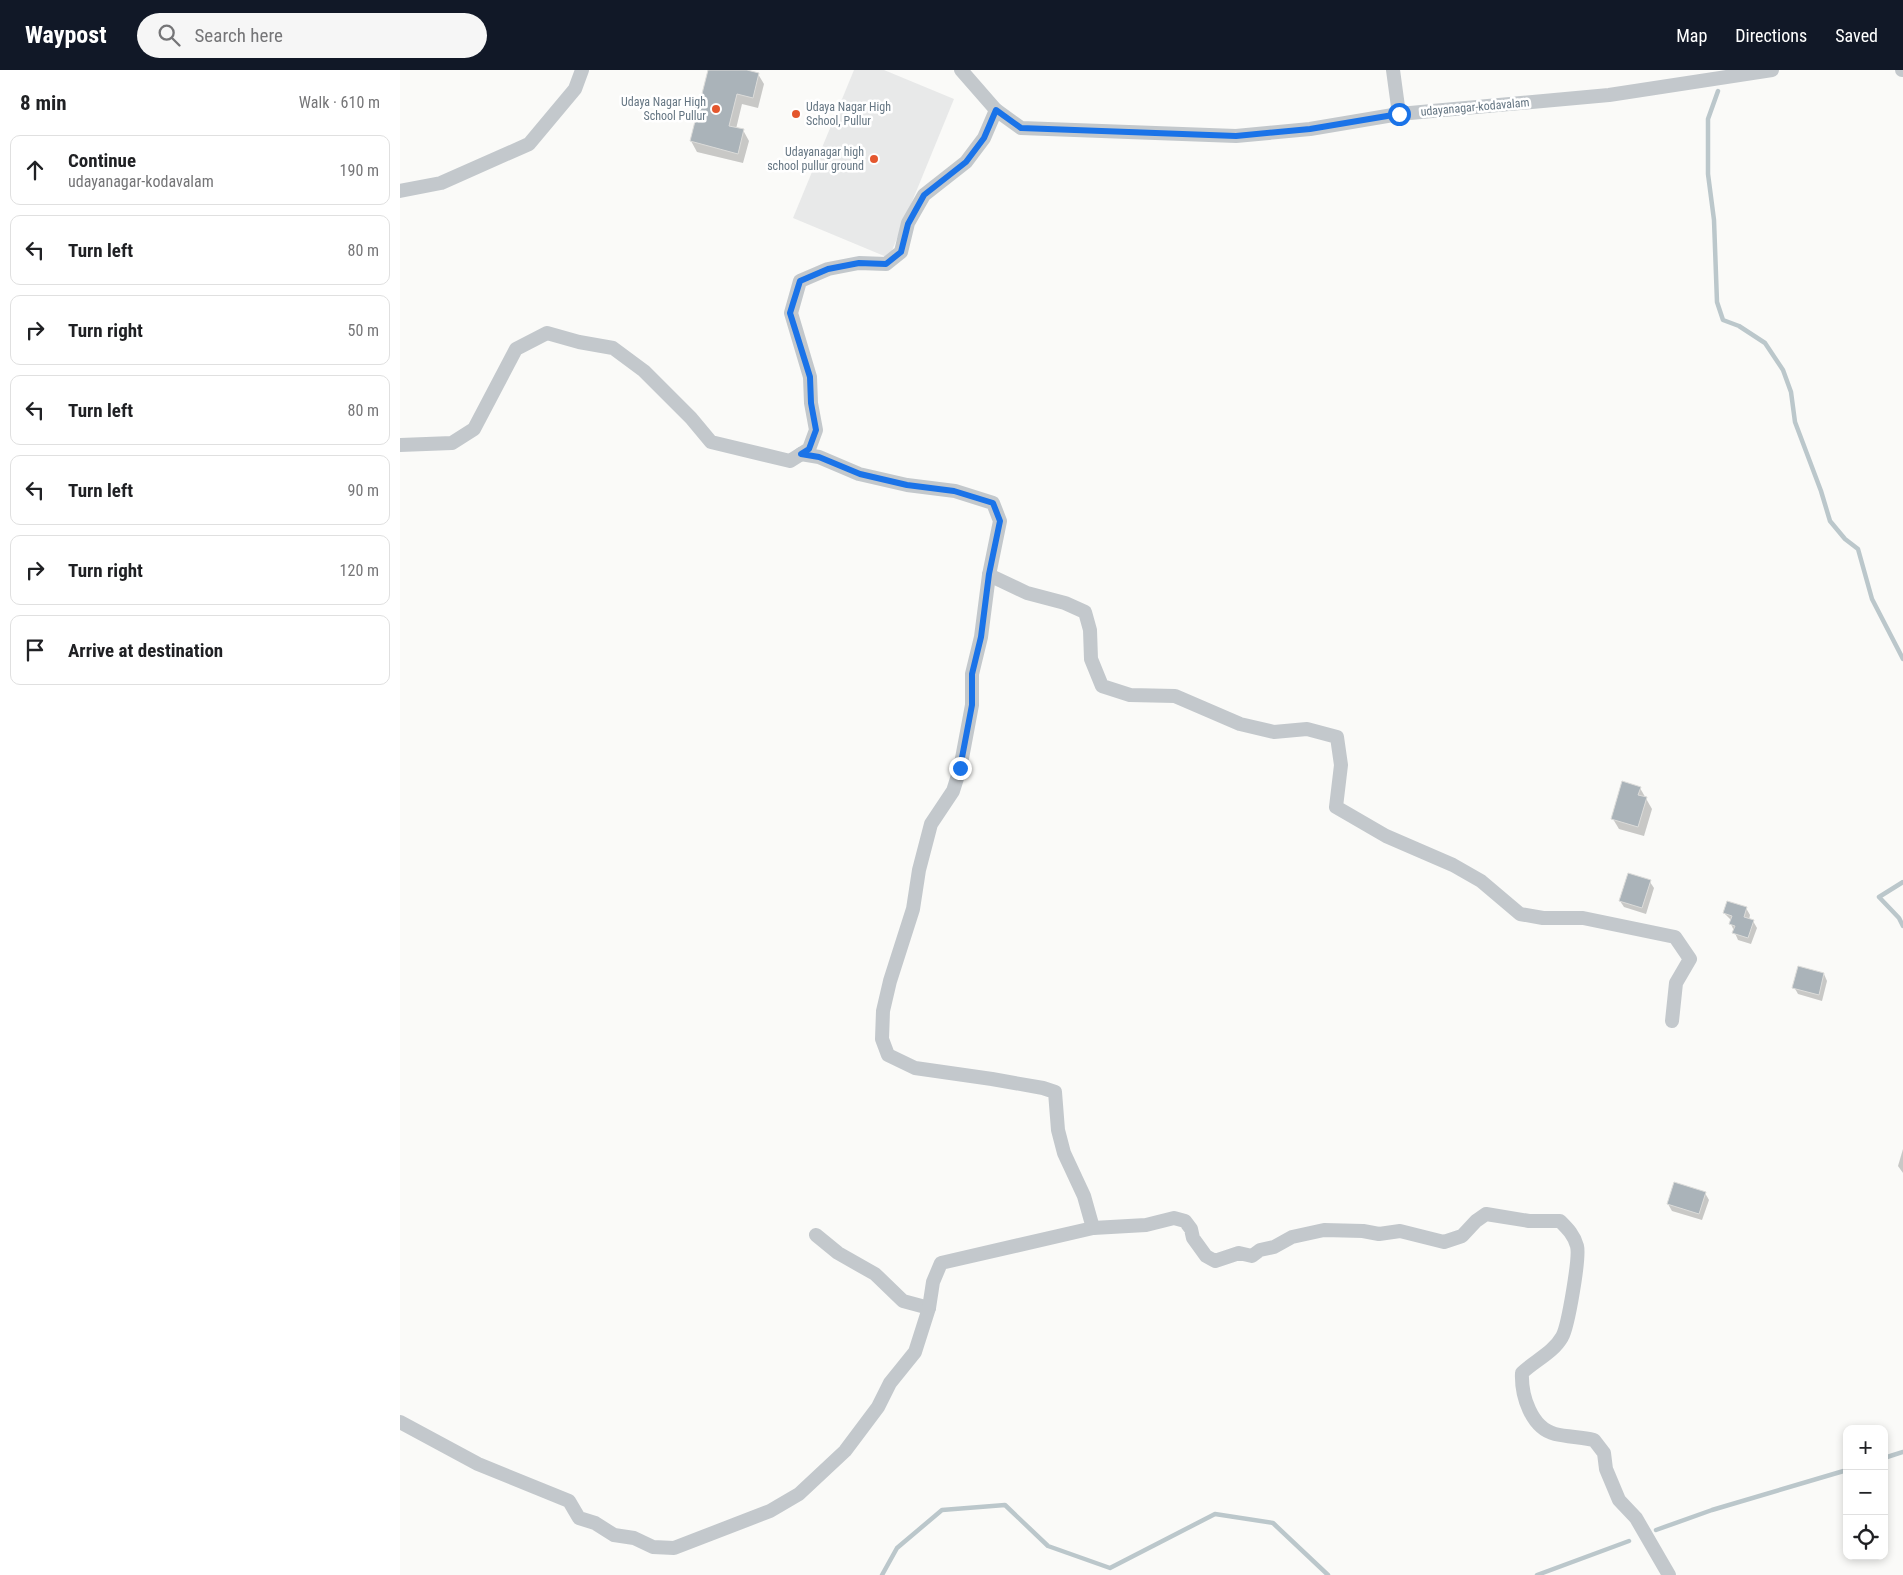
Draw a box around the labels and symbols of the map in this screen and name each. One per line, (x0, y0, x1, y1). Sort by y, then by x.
place label: Udaya Nagar High School Pullur (621, 95, 706, 123)
street label: udayanagar-kodavalam (1420, 95, 1530, 119)
place label: Udaya Nagar High School, Pullur (806, 100, 891, 128)
marker: Udaya Nagar High School Pullur (710, 103, 722, 115)
route start (1388, 103, 1411, 126)
marker: Udaya Nagar High School, Pullur (790, 108, 802, 120)
place label: Udayanagar high school pullur ground (767, 145, 864, 173)
marker: Udayanagar high school pullur ground (868, 153, 880, 165)
route end (949, 757, 972, 780)

